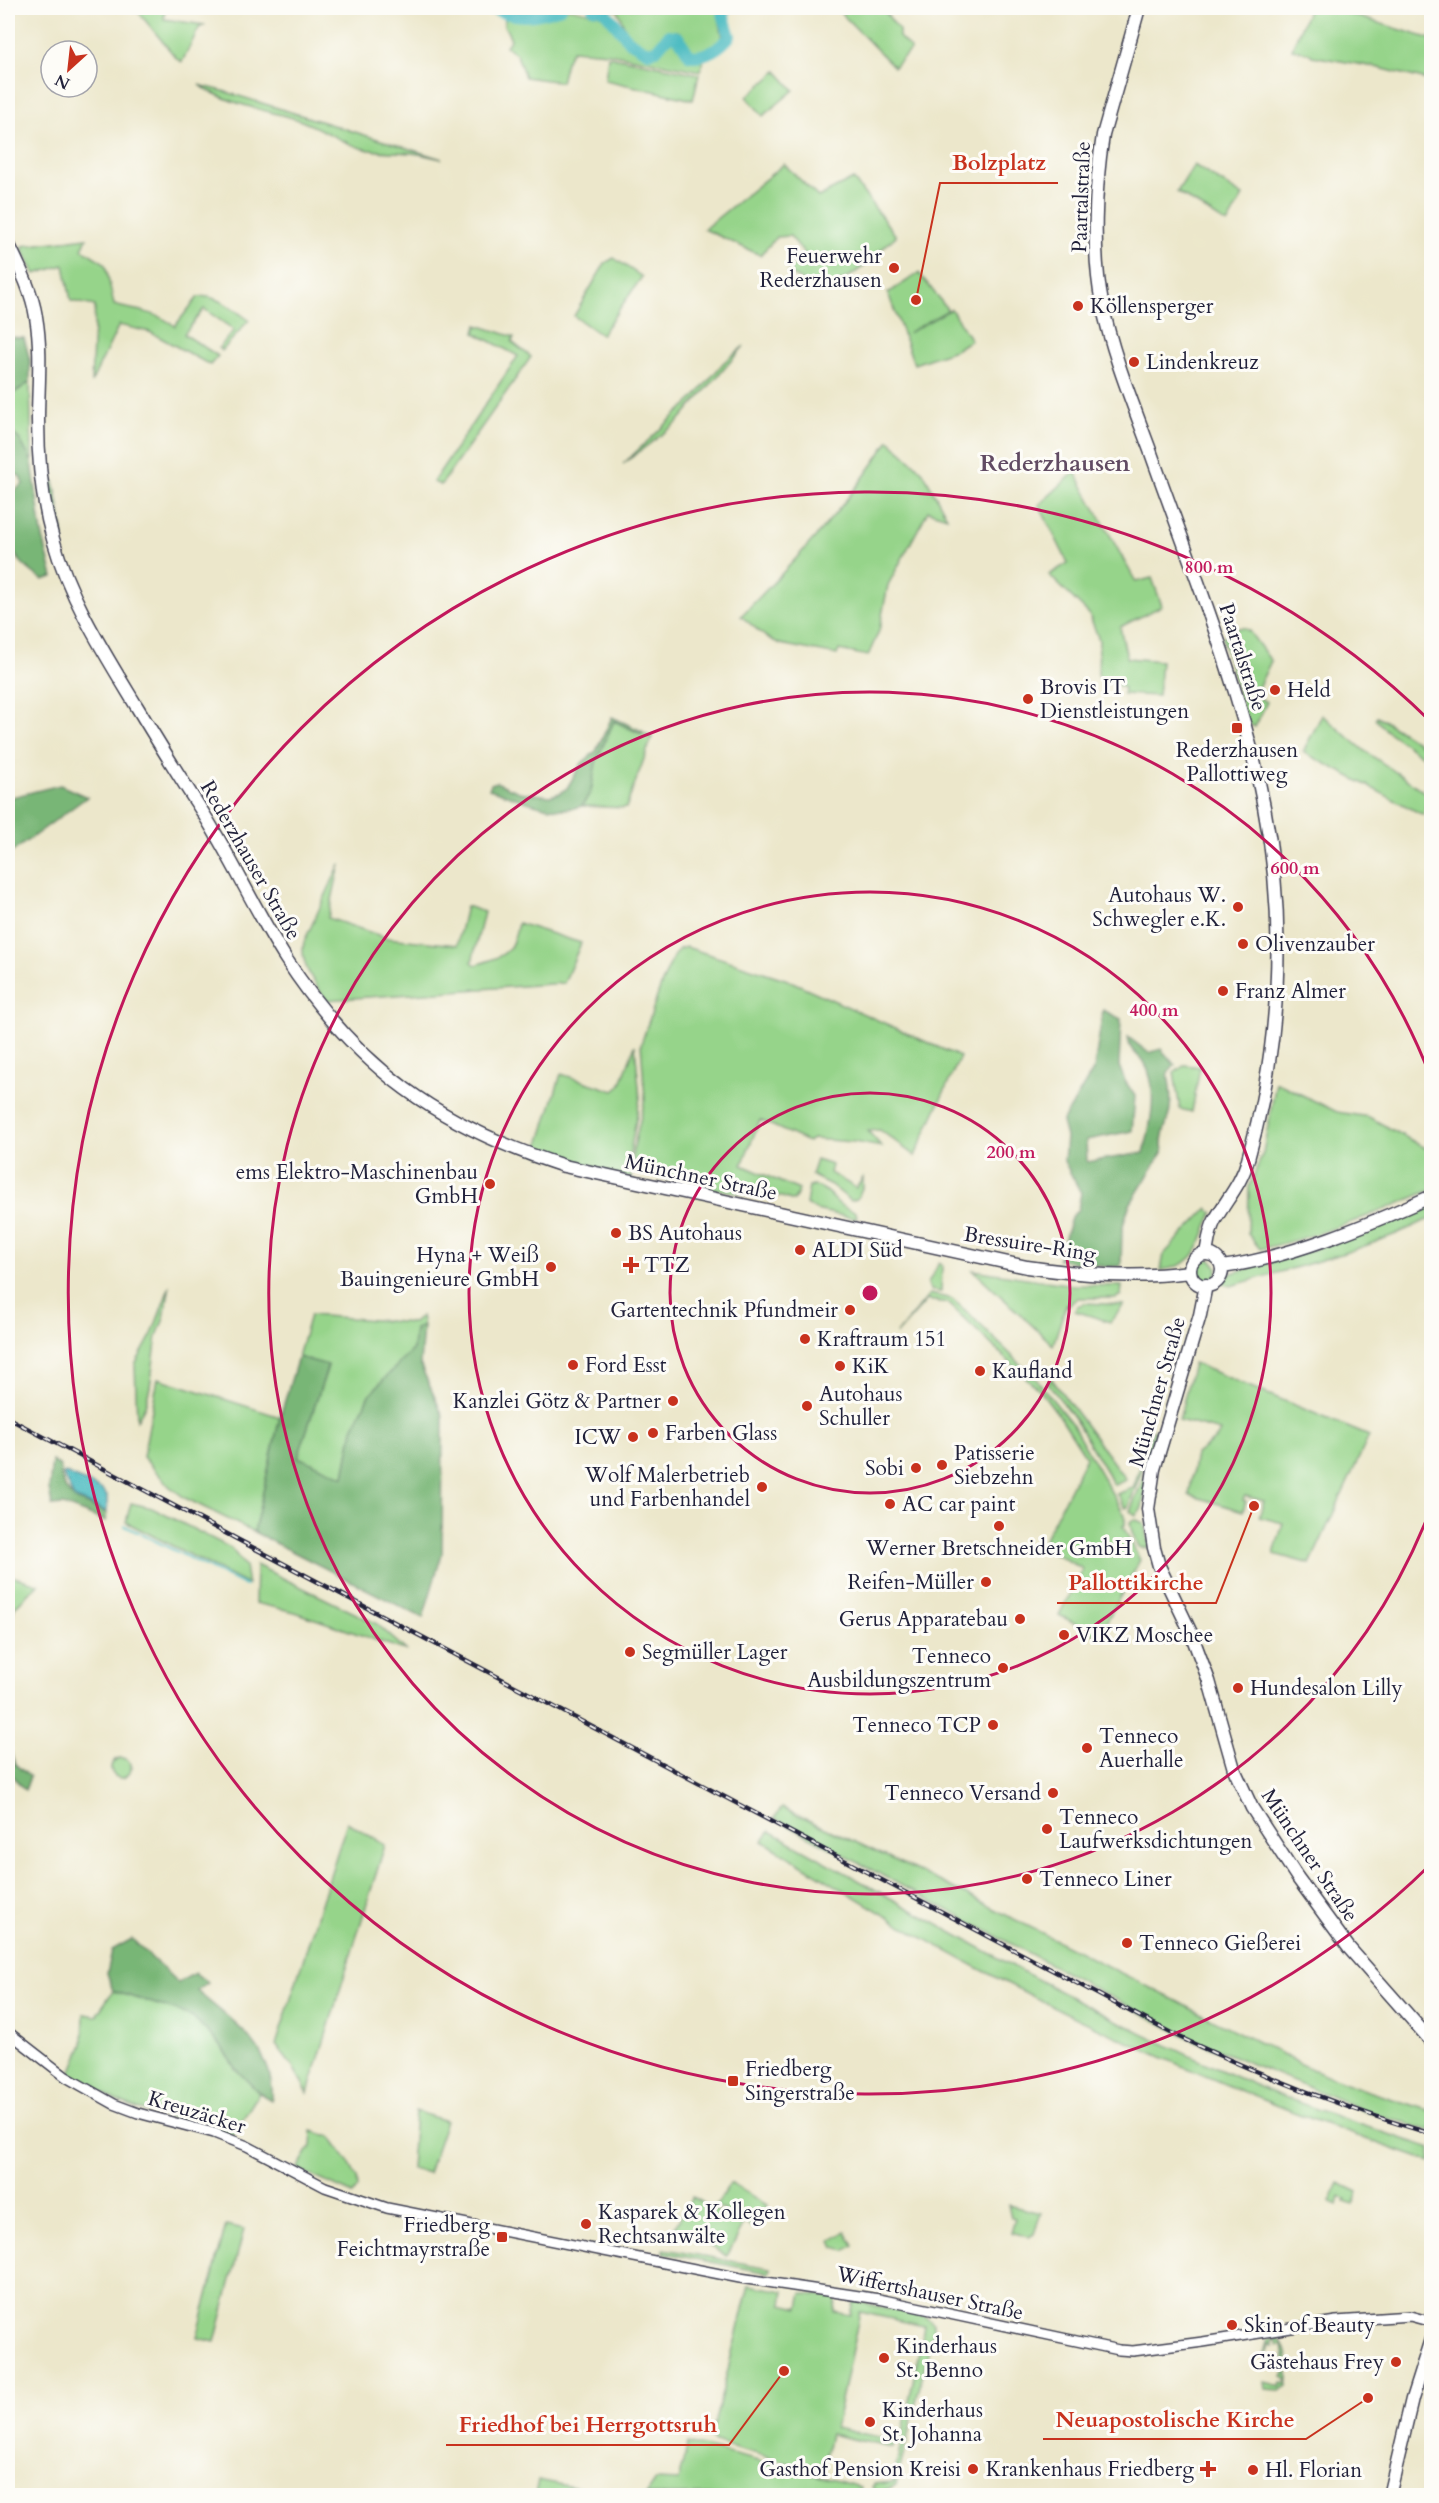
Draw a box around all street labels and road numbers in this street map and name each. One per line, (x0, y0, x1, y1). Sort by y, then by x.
street label: Paartalstraße (1065, 141, 1098, 253)
street label: Paartalstraße (1211, 600, 1274, 715)
street label: Rederzhauser Straße (193, 775, 308, 945)
street label: Münchner Straße (622, 1147, 780, 1208)
street label: Bressuire-Ring (962, 1220, 1098, 1269)
street label: Münchner Straße (1122, 1314, 1193, 1471)
street label: Münchner Straße (1254, 1783, 1365, 1928)
street label: Kreuzäcker (144, 2084, 250, 2141)
street label: Wiffertshauser Straße (833, 2259, 1026, 2327)

